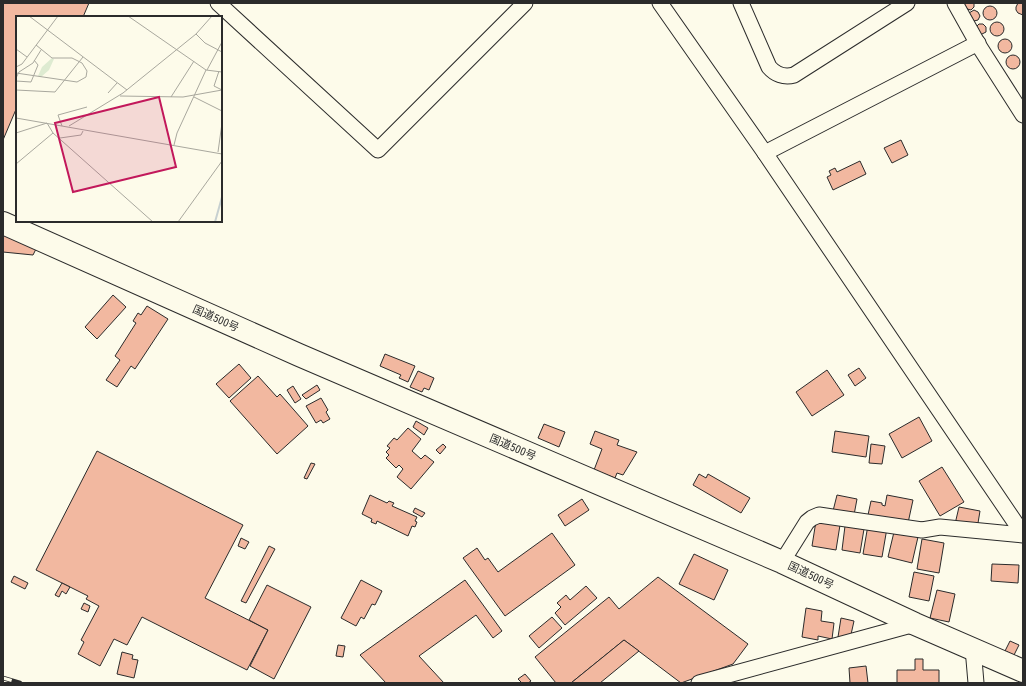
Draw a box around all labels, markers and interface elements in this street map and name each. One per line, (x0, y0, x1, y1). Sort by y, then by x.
inset map (16, 16, 222, 222)
street label: 国道500号 (191, 302, 241, 334)
street label: 国道500号 (488, 432, 538, 463)
street label: 国道500号 (786, 559, 836, 592)

